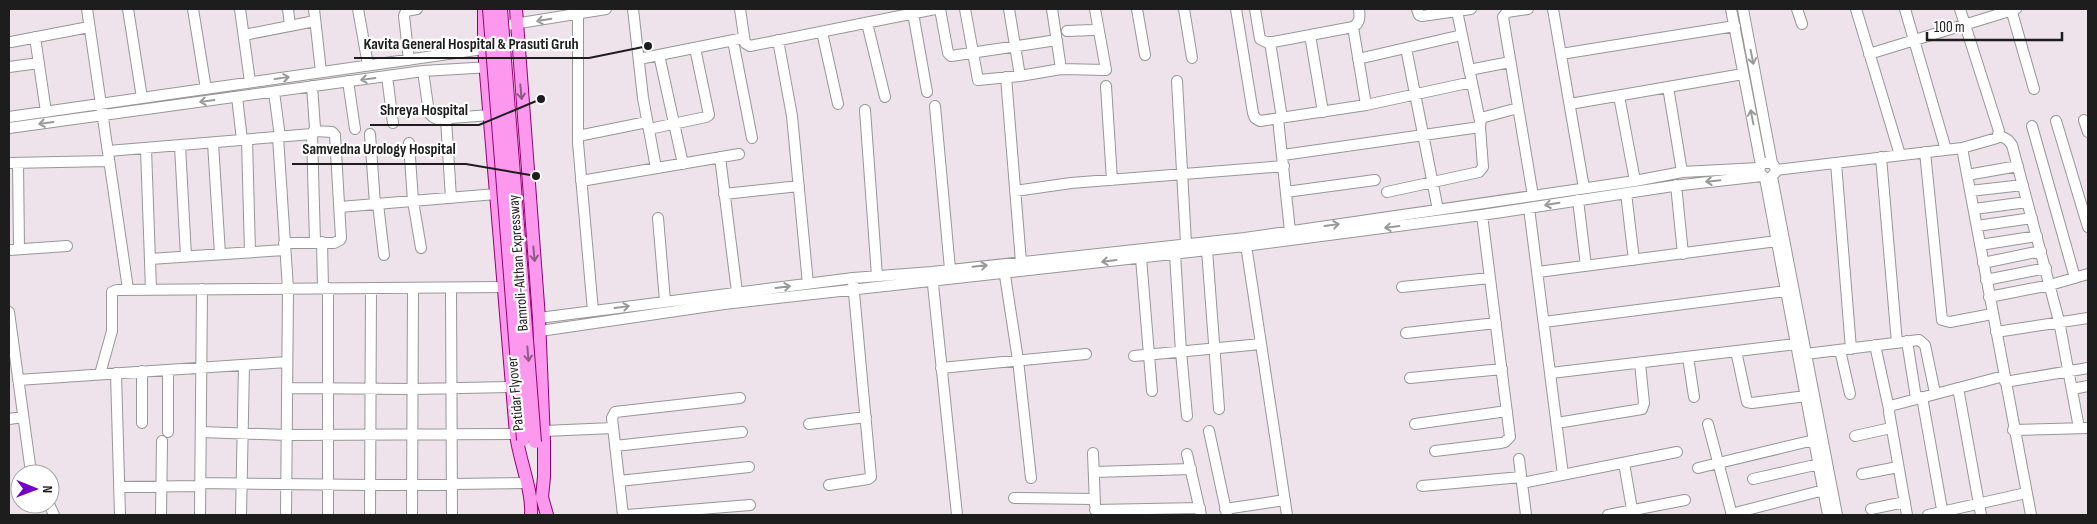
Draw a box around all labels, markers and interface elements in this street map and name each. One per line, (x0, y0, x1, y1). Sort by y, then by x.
scale bar (1927, 10, 2062, 42)
one-way arrow (536, 16, 552, 25)
text: 100 m (1934, 18, 1965, 37)
callout: Kavita General Hospital & Prasuti Gruh (354, 27, 589, 58)
text: Kavita General Hospital & Prasuti Gruh (363, 35, 579, 54)
one-way arrow (1748, 48, 1757, 64)
one-way arrow (274, 73, 290, 83)
one-way arrow (361, 74, 377, 84)
one-way arrow (517, 84, 526, 100)
callout: Shreya Hospital (370, 94, 479, 125)
one-way arrow (200, 96, 216, 106)
text: Shreya Hospital (380, 101, 468, 120)
one-way arrow (1746, 110, 1756, 126)
one-way arrow (39, 118, 55, 128)
callout: Samvedna Urology Hospital (292, 133, 466, 164)
text: Samvedna Urology Hospital (302, 140, 456, 159)
one-way arrow (1706, 176, 1722, 186)
street label: Bamroli-Althan Expressway (504, 194, 533, 332)
one-way arrow (1545, 200, 1561, 210)
one-way arrow (1324, 220, 1340, 230)
one-way arrow (1384, 222, 1400, 232)
one-way arrow (529, 246, 539, 262)
one-way arrow (1101, 256, 1117, 266)
one-way arrow (971, 261, 987, 271)
one-way arrow (775, 282, 791, 292)
one-way arrow (614, 302, 630, 312)
one-way arrow (523, 346, 533, 362)
street label: Patidar Flyover (503, 355, 528, 432)
north arrow (10, 464, 60, 514)
text: N (39, 485, 56, 493)

